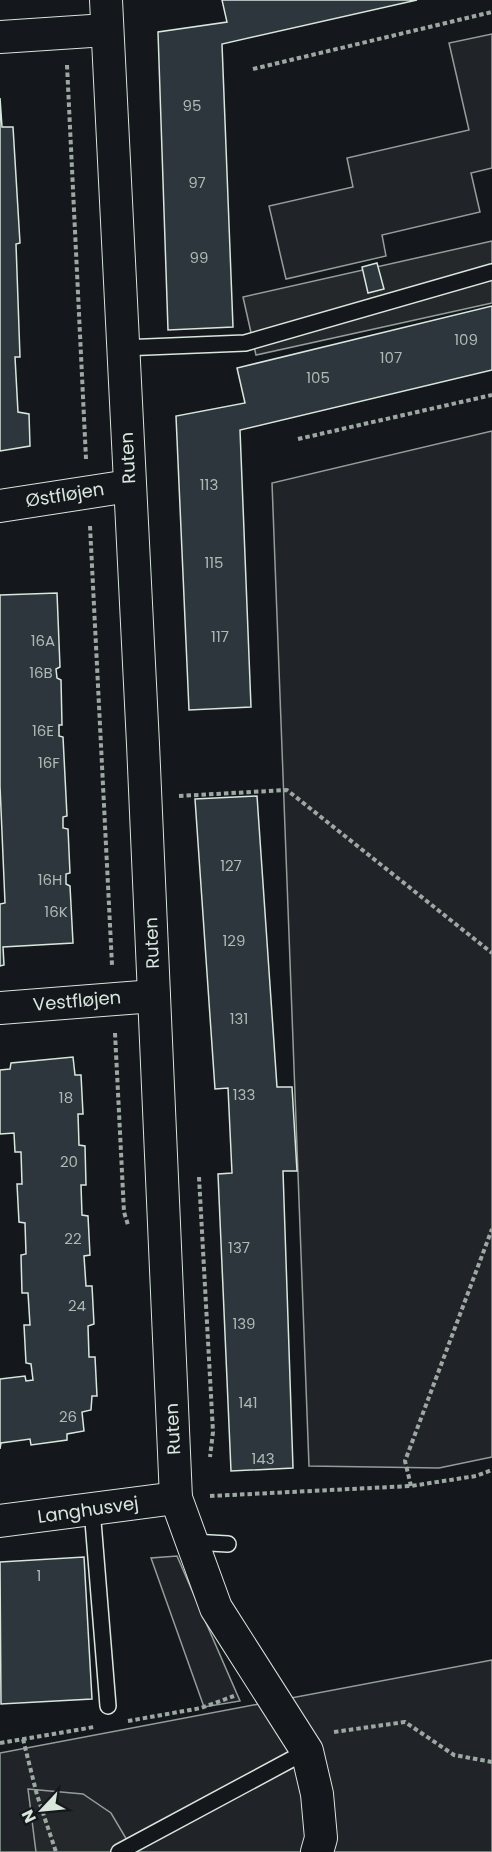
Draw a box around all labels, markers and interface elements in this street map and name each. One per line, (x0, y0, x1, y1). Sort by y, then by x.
house number: 95 (183, 95, 201, 116)
house number: 97 (188, 172, 206, 193)
house number: 99 (190, 247, 208, 268)
house number: 109 (454, 329, 478, 350)
house number: 107 (380, 347, 402, 368)
house number: 105 (306, 367, 330, 388)
street label: Ruten (114, 432, 141, 484)
house number: 113 (200, 474, 218, 495)
street label: Østfløjen (24, 476, 106, 513)
house number: 115 (204, 552, 224, 573)
house number: 117 (211, 626, 229, 647)
house number: 16A (31, 630, 55, 651)
house number: 16B (29, 662, 53, 683)
house number: 16E (32, 720, 54, 741)
house number: 16F (38, 752, 60, 773)
house number: 127 (220, 855, 242, 876)
house number: 16H (38, 869, 62, 890)
house number: 16K (44, 901, 68, 922)
street label: Ruten (138, 917, 165, 969)
house number: 129 (223, 930, 245, 951)
street label: Vestfløjen (32, 984, 122, 1017)
house number: 131 (230, 1008, 248, 1029)
house number: 133 (233, 1084, 255, 1105)
house number: 18 (59, 1087, 73, 1108)
house number: 20 (60, 1151, 78, 1172)
house number: 22 (64, 1228, 82, 1249)
house number: 137 (228, 1237, 250, 1258)
house number: 24 (68, 1295, 86, 1316)
house number: 139 (232, 1313, 256, 1334)
house number: 141 (238, 1392, 258, 1413)
street label: Ruten (159, 1403, 186, 1455)
house number: 26 (59, 1406, 77, 1427)
house number: 143 (251, 1448, 275, 1469)
street label: Langhusvej (36, 1490, 140, 1529)
house number: 1 (37, 1565, 41, 1586)
north arrow (12, 1780, 72, 1840)
text: N (16, 1806, 42, 1827)

